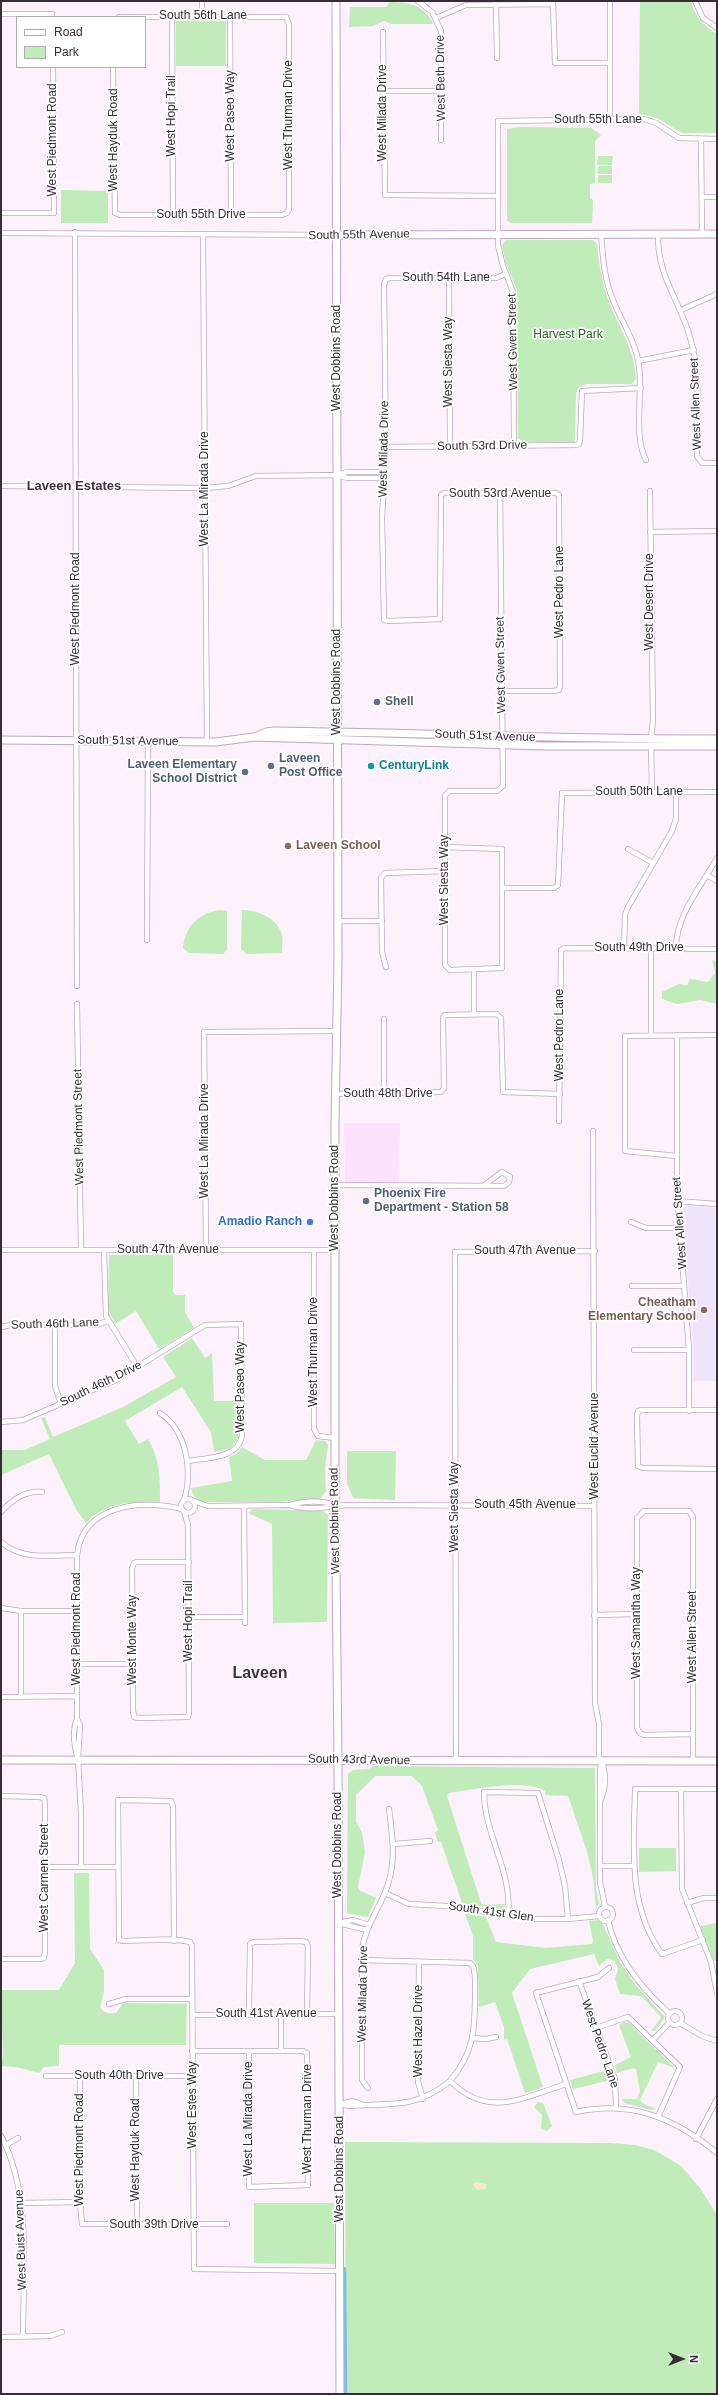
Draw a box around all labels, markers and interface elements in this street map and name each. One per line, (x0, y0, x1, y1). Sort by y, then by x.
street label: South 56th Lane (159, 9, 247, 23)
legend (16, 16, 146, 68)
text: Road (54, 25, 83, 39)
street label: West Beth Drive (433, 35, 449, 121)
text: Park (54, 45, 79, 59)
street label: West Thurman Drive (282, 60, 296, 170)
street label: West Milada Drive (376, 64, 390, 162)
street label: West Paseo Way (224, 70, 238, 162)
street label: West Hopi Trail (165, 75, 179, 157)
street label: West Piedmont Road (46, 83, 60, 197)
street label: West Hayduk Road (107, 88, 121, 192)
street label: South 55th Lane (554, 113, 642, 127)
street label: South 55th Drive (156, 208, 246, 222)
street label: South 55th Avenue (308, 227, 410, 243)
street label: South 54th Lane (402, 271, 490, 285)
street label: West Gwen Street (505, 293, 521, 391)
street label: West Dobbins Road (330, 305, 344, 411)
street label: West Siesta Way (442, 317, 456, 407)
park label: Harvest Park (533, 328, 603, 342)
street label: West Allen Street (687, 358, 705, 450)
street label: West Milada Drive (376, 400, 392, 498)
street label: West La Mirada Drive (198, 431, 212, 547)
street label: South 53rd Drive (437, 438, 527, 454)
district label: Laveen Estates (27, 478, 121, 494)
street label: South 53rd Avenue (449, 487, 551, 501)
street label: West Pedro Lane (553, 546, 567, 638)
street label: West Piedmont Road (69, 552, 83, 666)
street label: West Desert Drive (643, 553, 657, 651)
street label: West Gwen Street (493, 616, 509, 714)
street label: West Dobbins Road (330, 629, 344, 735)
place label: Shell (385, 695, 414, 709)
marker: Shell (372, 697, 382, 707)
street label: South 51st Avenue (434, 727, 536, 745)
street label: South 51st Avenue (77, 733, 179, 749)
place label: Laveen Post Office (279, 752, 342, 780)
place label: Laveen Elementary School District (128, 758, 237, 786)
place label: CenturyLink (379, 759, 449, 773)
marker: Laveen Post Office (266, 761, 276, 771)
marker: CenturyLink (366, 761, 376, 771)
marker: Laveen Elementary School District (240, 767, 250, 777)
street label: South 50th Lane (595, 785, 683, 799)
street label: West Siesta Way (438, 835, 452, 925)
place label: Laveen School (296, 839, 381, 853)
marker: Laveen School (283, 841, 293, 851)
street label: South 49th Drive (594, 941, 684, 955)
street label: West Pedro Lane (553, 989, 567, 1081)
street label: West Piedmont Street (71, 1069, 87, 1185)
street label: West La Mirada Drive (198, 1083, 212, 1199)
street label: South 48th Drive (343, 1087, 433, 1101)
street label: West Dobbins Road (328, 1145, 342, 1251)
street label: West Allen Street (670, 1176, 690, 1270)
place label: Phoenix Fire Department - Station 58 (374, 1187, 509, 1215)
marker: Phoenix Fire Department - Station 58 (361, 1196, 371, 1206)
place label: Amadio Ranch (218, 1215, 302, 1229)
marker: Amadio Ranch (305, 1217, 315, 1227)
street label: South 47th Avenue (117, 1243, 219, 1257)
street label: South 47th Avenue (474, 1244, 576, 1258)
place label: Cheatham Elementary School (588, 1296, 696, 1324)
street label: West Thurman Drive (307, 1297, 321, 1407)
marker: Cheatham Elementary School (699, 1305, 709, 1315)
street label: South 46th Lane (11, 1315, 99, 1333)
street label: West Paseo Way (234, 1341, 248, 1433)
street label: South 46th Drive (58, 1358, 144, 1410)
street label: West Euclid Avenue (588, 1393, 602, 1499)
street label: West Siesta Way (448, 1462, 462, 1552)
street label: West Dobbins Road (327, 1468, 343, 1574)
street label: South 45th Avenue (474, 1498, 576, 1512)
street label: West Samantha Way (630, 1567, 644, 1679)
street label: West Piedmont Road (70, 1572, 84, 1686)
street label: West Hopi Trail (182, 1580, 196, 1662)
street label: West Allen Street (686, 1591, 700, 1683)
street label: West Monte Way (126, 1595, 140, 1685)
district label: Laveen (232, 1664, 288, 1684)
street label: South 43rd Avenue (308, 1752, 410, 1768)
street label: West Dobbins Road (331, 1792, 345, 1898)
street label: West Carmen Street (38, 1824, 52, 1932)
street label: South 41st Glen (447, 1899, 535, 1925)
street label: West Milada Drive (355, 1945, 371, 2043)
street label: West Hazel Drive (412, 1985, 426, 2077)
street label: West Pedro Lane (578, 1998, 622, 2090)
street label: South 41st Avenue (215, 2007, 317, 2021)
street label: West Estes Way (186, 2061, 200, 2149)
street label: West La Mirada Drive (242, 2061, 256, 2177)
street label: West Thurman Drive (301, 2064, 315, 2174)
street label: South 40th Drive (74, 2069, 164, 2083)
street label: West Piedmont Road (73, 2093, 87, 2207)
street label: West Hayduk Road (129, 2098, 143, 2202)
street label: West Dobbins Road (333, 2116, 347, 2222)
street label: West Buist Avenue (12, 2189, 30, 2291)
street label: South 39th Drive (109, 2218, 199, 2232)
north arrow (662, 2339, 702, 2379)
text: N (688, 2355, 700, 2363)

